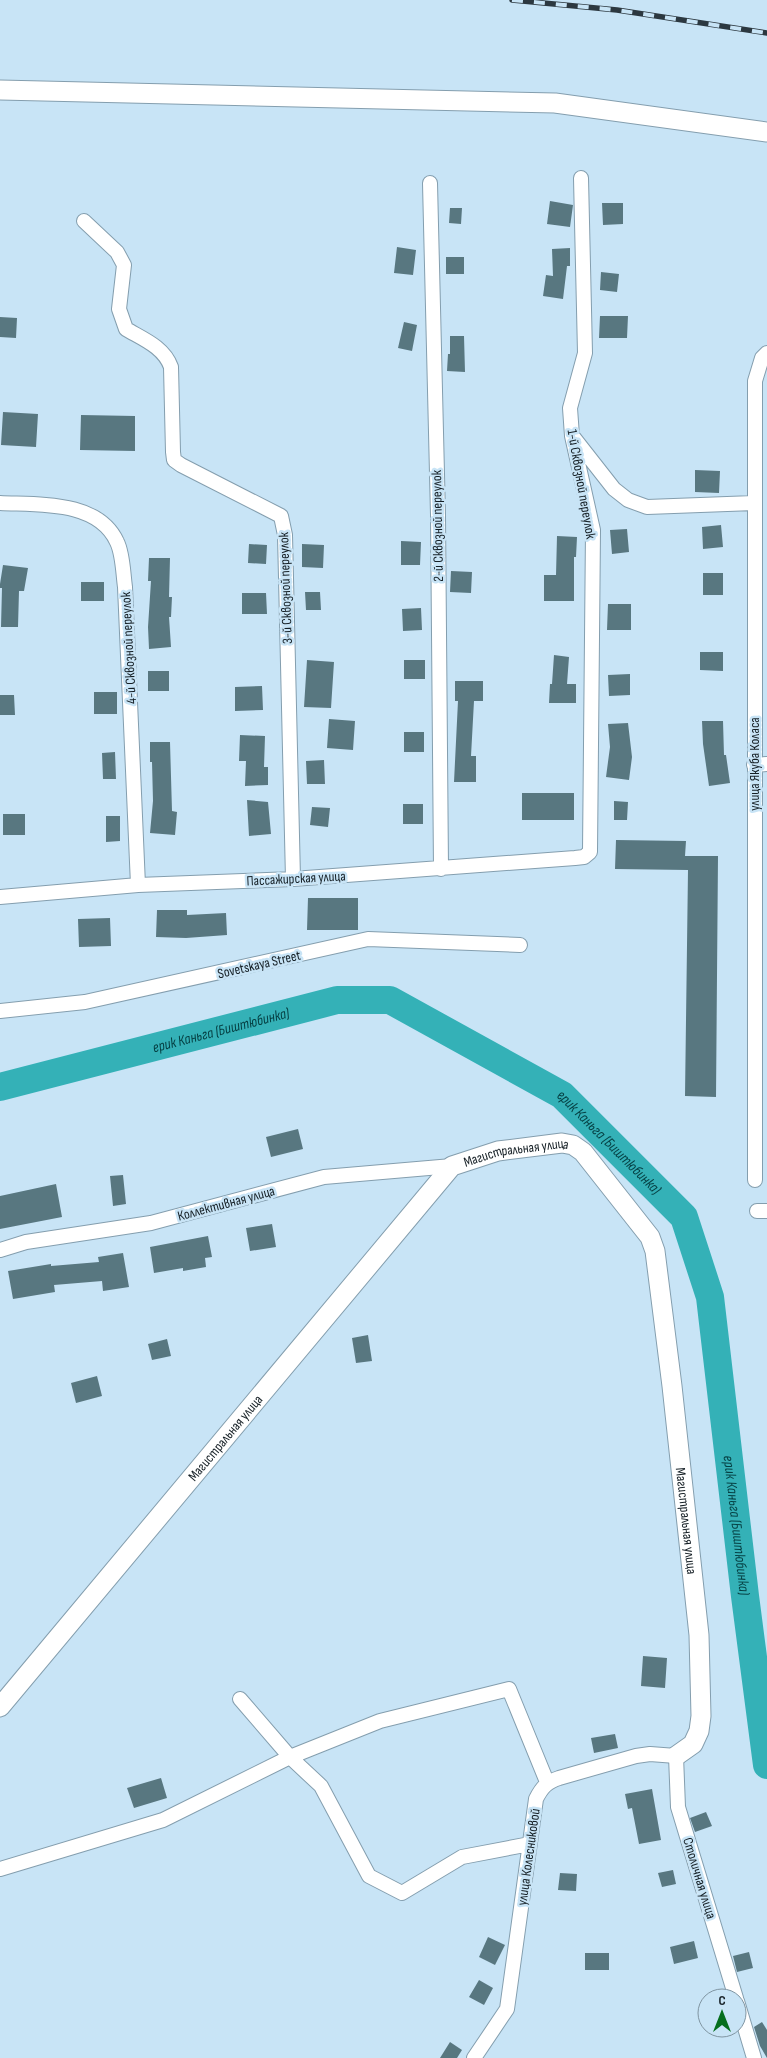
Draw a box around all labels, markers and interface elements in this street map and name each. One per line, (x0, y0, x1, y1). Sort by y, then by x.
street label: 1-й Сквозной переулок (563, 428, 600, 541)
street label: 2-й Сквозной переулок (428, 469, 447, 582)
street label: 3-й Сквозной переулок (275, 531, 296, 644)
street label: 4-й Сквозной переулок (117, 591, 140, 704)
street label: улица Якуба Коласа (746, 717, 763, 811)
street label: Пассажирская улица (246, 867, 346, 890)
street label: Sovetskaya Street (216, 947, 302, 982)
water label: ерик Каньга (Биштюбинка) (151, 1004, 292, 1057)
water label: ерик Каньга (Биштюбинка) (554, 1085, 666, 1199)
street label: Магистральная улица (461, 1135, 570, 1171)
street label: Коллективная улица (176, 1182, 277, 1225)
street label: Магистральная улица (185, 1391, 266, 1485)
water label: ерик Каньга (Биштюбинка) (719, 1454, 754, 1597)
street label: Магистральная улица (672, 1467, 700, 1575)
street label: улица Колесниковой (513, 1807, 544, 1907)
street label: Столичная улица (679, 1835, 720, 1921)
north arrow (697, 1988, 747, 2038)
text: С (718, 1992, 726, 2009)

